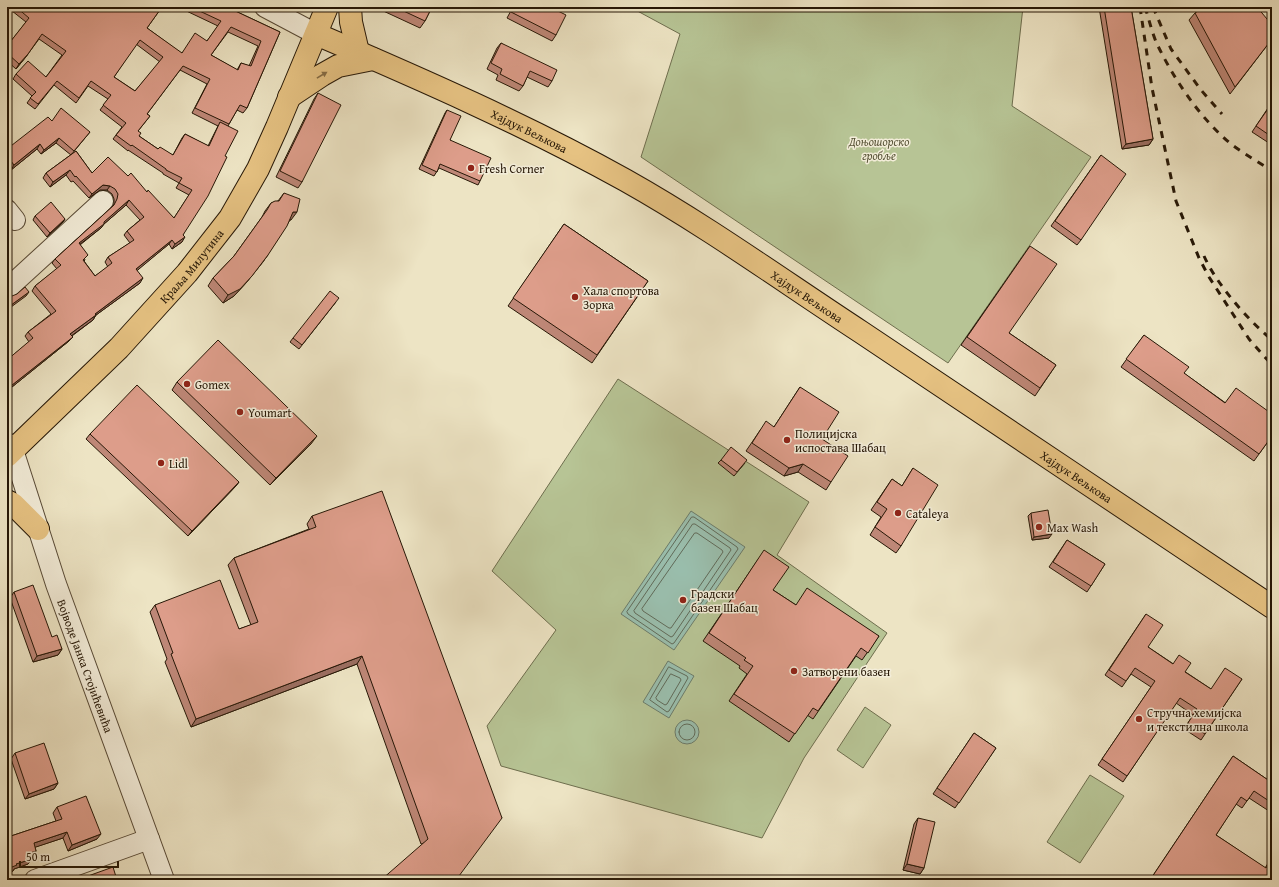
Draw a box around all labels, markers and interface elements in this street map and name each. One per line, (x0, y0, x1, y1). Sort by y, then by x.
one-way arrow (316, 72, 328, 79)
street label: Хајдук Вељкова (488, 104, 571, 157)
park label: Доњошорско гробље (848, 133, 909, 164)
place label: Fresh Corner (479, 160, 544, 177)
marker: Fresh Corner (466, 163, 476, 173)
street label: Краља Милутина (155, 225, 227, 307)
street label: Хајдук Вељкова (768, 266, 847, 327)
place label: Хала спортова Зорка (583, 282, 660, 313)
marker: Хала спортова Зорка (570, 292, 580, 302)
place label: Gomex (195, 376, 230, 393)
marker: Gomex (182, 379, 192, 389)
place label: Youmart (248, 404, 293, 421)
marker: Youmart (235, 407, 245, 417)
place label: Полицијска испостава Шабац (795, 425, 886, 456)
marker: Полицијска испостава Шабац (782, 435, 792, 445)
street label: Хајдук Вељкова (1037, 446, 1116, 507)
place label: Lidl (169, 455, 189, 472)
marker: Lidl (156, 458, 166, 468)
place label: Cataleya (906, 505, 949, 522)
marker: Cataleya (893, 508, 903, 518)
place label: Max Wash (1047, 519, 1098, 536)
marker: Max Wash (1034, 522, 1044, 532)
place label: Градски базен Шабац (691, 585, 758, 616)
marker: Градски базен Шабац (678, 595, 688, 605)
street label: Војводе Јанка Стојићевића (54, 597, 118, 735)
place label: Затворени базен (802, 663, 890, 680)
marker: Затворени базен (789, 666, 799, 676)
place label: Стручна хемијска и текстилна школа (1147, 704, 1249, 735)
marker: Стручна хемијска и текстилна школа (1134, 714, 1144, 724)
scale bar (20, 843, 118, 869)
text: 50 m (26, 848, 50, 865)

